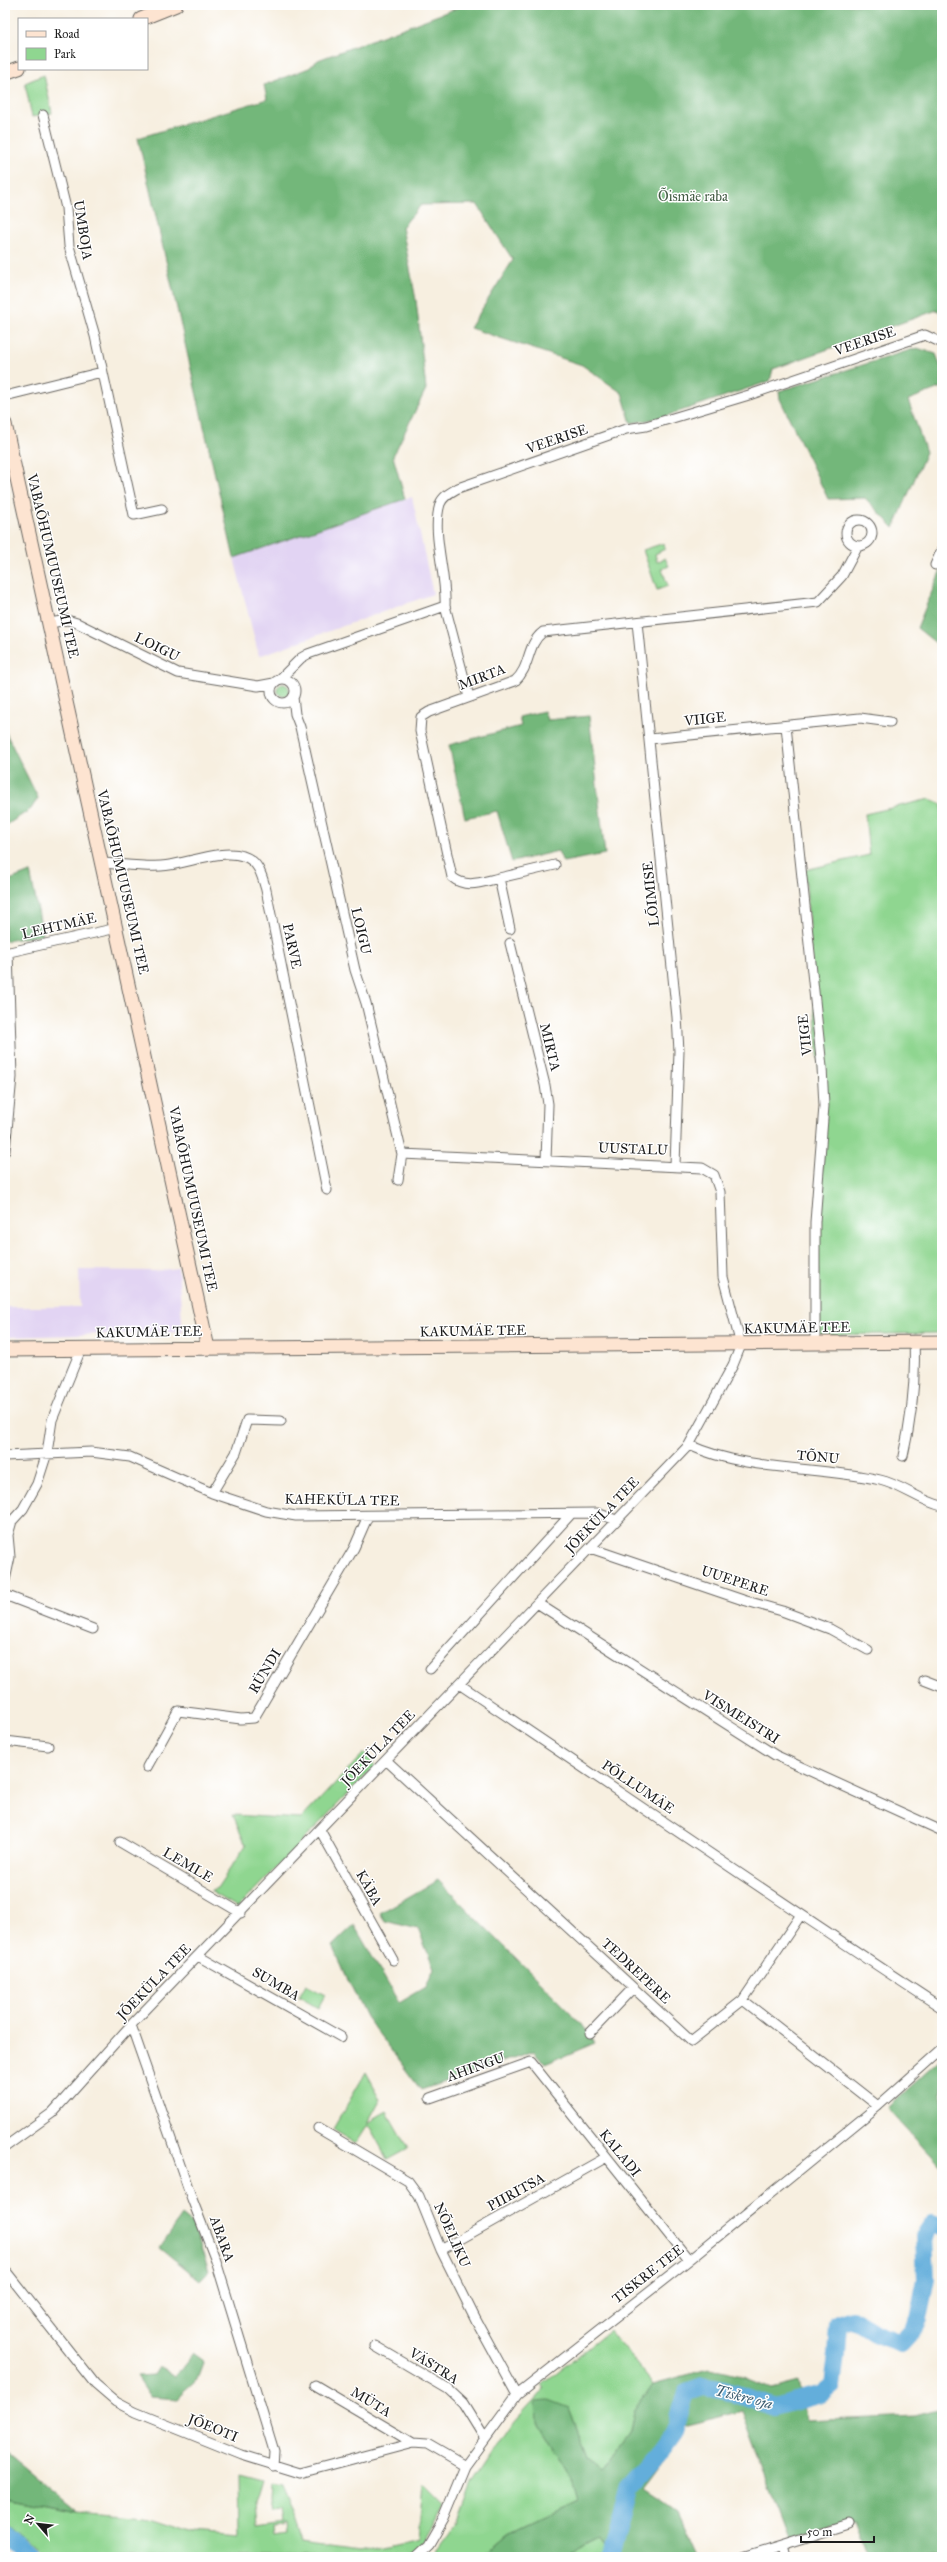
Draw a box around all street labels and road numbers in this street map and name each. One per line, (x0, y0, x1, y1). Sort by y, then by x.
street label: UMBOJA (69, 199, 96, 262)
street label: VEERISE (831, 323, 898, 360)
street label: VEERISE (523, 421, 590, 458)
street label: VABAÕHUMUUSEUMI TEE (23, 471, 84, 660)
street label: LOIGU (132, 629, 183, 666)
street label: MIRTA (456, 660, 508, 694)
street label: VIIGE (682, 708, 727, 730)
street label: VABAÕHUMUUSEUMI TEE (93, 787, 154, 976)
street label: LÕIMISE (638, 861, 663, 927)
street label: LOIGU (347, 906, 375, 957)
street label: LEHTMÄE (20, 908, 98, 943)
street label: PARVE (279, 922, 305, 970)
street label: VIIGE (794, 1013, 816, 1058)
street label: MIRTA (536, 1021, 564, 1073)
street label: VABAÕHUMUUSEUMI TEE (165, 1104, 222, 1293)
street label: UUSTALU (598, 1139, 669, 1159)
street label: KAKUMÄE TEE (744, 1318, 850, 1337)
street label: KAKUMÄE TEE (420, 1321, 526, 1340)
street label: KAKUMÄE TEE (96, 1322, 202, 1341)
street label: TÕNU (796, 1446, 841, 1467)
street label: JÕEKÜLA TEE (558, 1472, 643, 1559)
street label: KAHEKÜLA TEE (284, 1488, 400, 1510)
street label: UUEPERE (699, 1562, 771, 1600)
street label: RÜNDI (243, 1645, 285, 1696)
street label: VISMEISTRI (698, 1686, 783, 1747)
street label: JÕEKÜLA TEE (334, 1705, 419, 1792)
street label: PÕLLUMÄE (598, 1756, 678, 1817)
street label: LEMLE (160, 1844, 216, 1886)
street label: KÄBA (352, 1867, 387, 1909)
street label: TEDREPERE (598, 1935, 674, 2007)
street label: JÕEKÜLA TEE (110, 1939, 195, 2026)
street label: SUMBA (249, 1964, 303, 2005)
street label: AHINGU (444, 2048, 508, 2086)
street label: KALADI (596, 2126, 644, 2180)
street label: PIIRITSA (484, 2169, 548, 2215)
street label: NÕELIKU (430, 2199, 475, 2271)
street label: ABARA (206, 2213, 238, 2265)
street label: TISKRE TEE (609, 2241, 687, 2307)
street label: VÄSTRA (405, 2343, 463, 2388)
street label: MÜTA (348, 2382, 396, 2421)
street label: JÕEOTI (183, 2409, 241, 2447)

